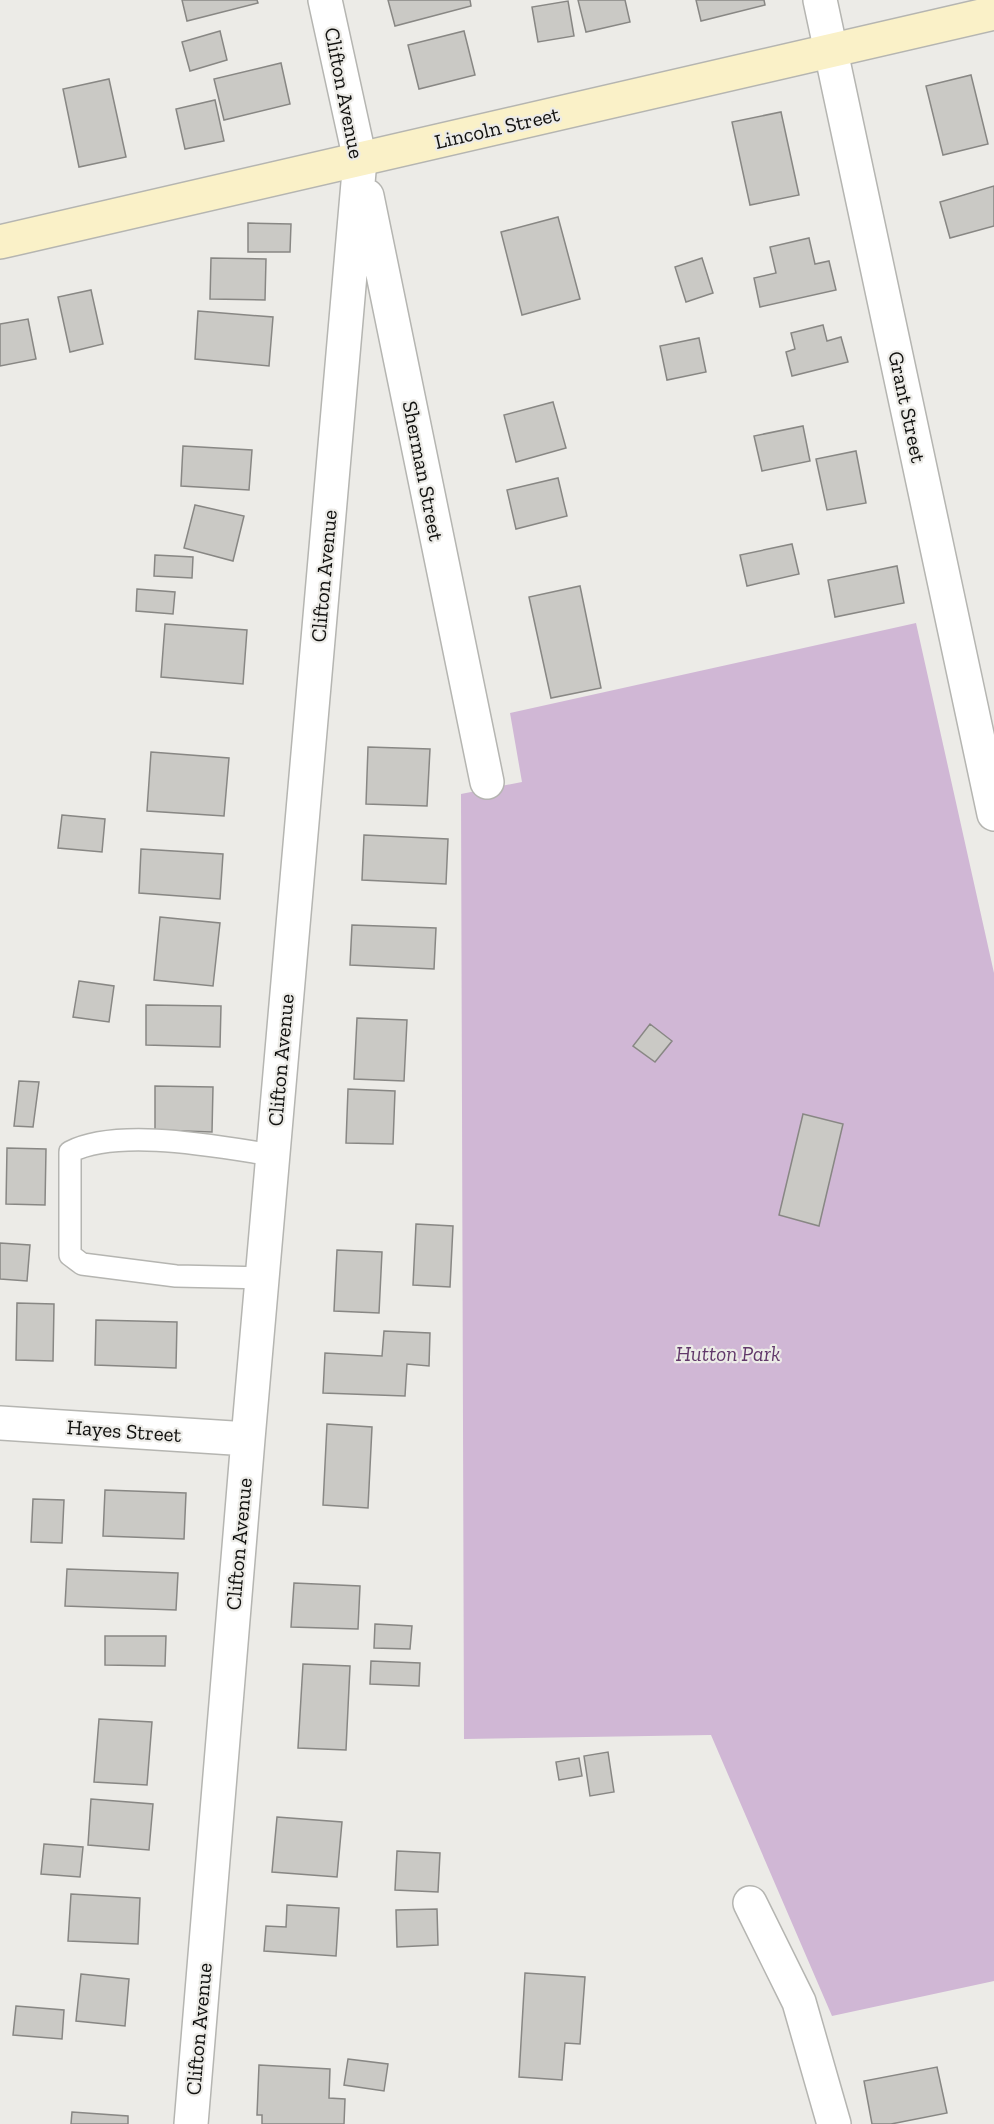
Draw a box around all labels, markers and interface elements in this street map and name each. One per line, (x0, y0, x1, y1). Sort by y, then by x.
street label: Clifton Avenue (320, 25, 369, 161)
street label: Lincoln Street (432, 101, 562, 154)
street label: Grant Street (883, 349, 932, 465)
street label: Sherman Street (398, 399, 449, 543)
street label: Clifton Avenue (305, 508, 342, 643)
street label: Clifton Avenue (262, 992, 299, 1127)
park label: Hutton Park (676, 1341, 780, 1366)
street label: Hayes Street (66, 1414, 182, 1447)
street label: Clifton Avenue (220, 1476, 257, 1611)
street label: Clifton Avenue (180, 1961, 217, 2096)

